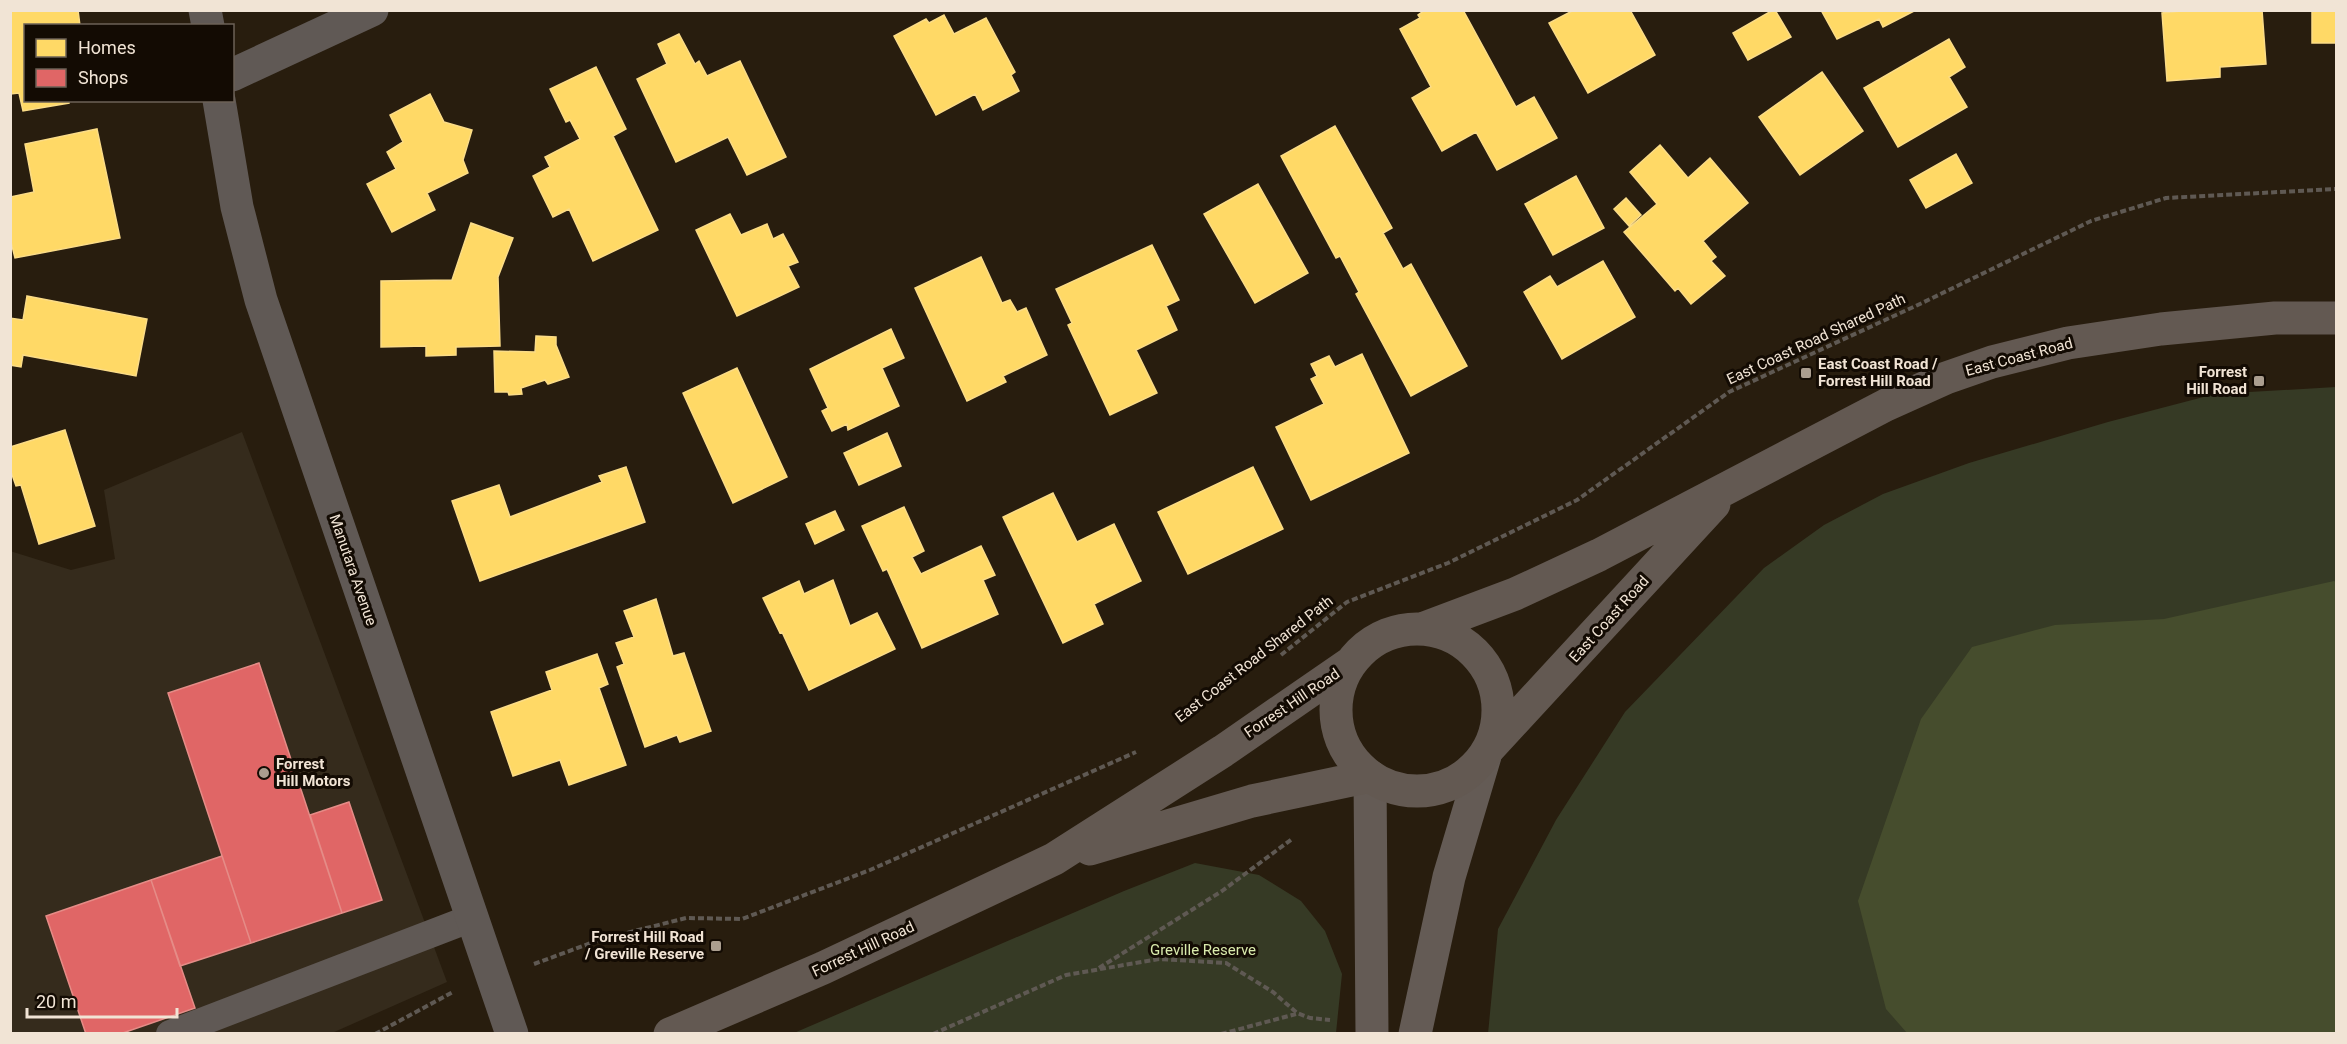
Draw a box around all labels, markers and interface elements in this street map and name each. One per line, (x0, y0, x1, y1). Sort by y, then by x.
legend (24, 24, 234, 102)
text: Homes (78, 37, 136, 58)
text: Shops (78, 67, 128, 88)
street label: East Coast Road Shared Path (1724, 290, 1908, 388)
street label: East Coast Road (1963, 334, 2075, 380)
place label: East Coast Road / Forrest Hill Road (1818, 355, 1938, 390)
place label: Forrest Hill Road (2186, 363, 2247, 398)
marker: East Coast Road / Forrest Hill Road (1799, 366, 1813, 380)
marker: Forrest Hill Road (2252, 374, 2266, 388)
street label: Manutara Avenue (326, 512, 381, 628)
street label: East Coast Road (1565, 572, 1653, 666)
street label: East Coast Road Shared Path (1172, 592, 1336, 726)
street label: Forrest Hill Road (1241, 665, 1343, 741)
place label: Forrest Hill Motors (276, 755, 351, 790)
marker: Forrest Hill Motors (257, 766, 271, 780)
street label: Forrest Hill Road (809, 917, 917, 981)
place label: Forrest Hill Road / Greville Reserve (584, 928, 704, 963)
marker: Forrest Hill Road / Greville Reserve (709, 939, 723, 953)
park label: Greville Reserve (1150, 941, 1256, 959)
scale bar (27, 981, 177, 1019)
text: 20 m (36, 991, 76, 1012)

